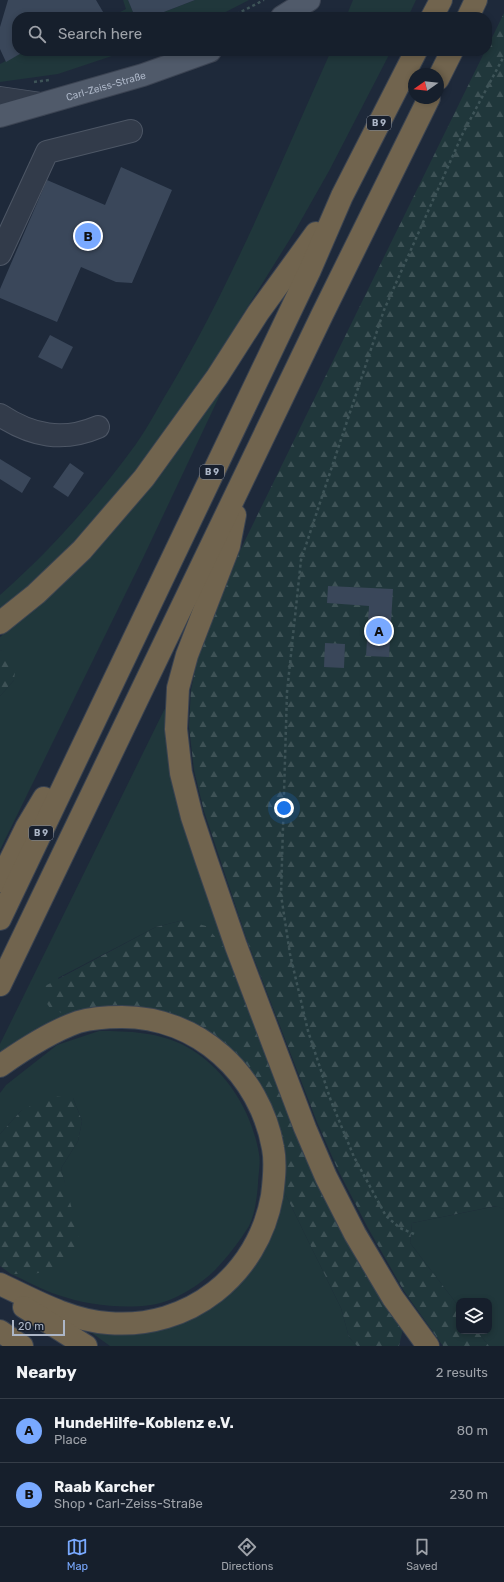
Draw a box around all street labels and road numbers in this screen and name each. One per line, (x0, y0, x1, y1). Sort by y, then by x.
street label: Carl-Zeiss-Straße (65, 69, 148, 104)
road number: B 9 (367, 116, 391, 130)
road number: B 9 (200, 465, 224, 479)
road number: B 9 (29, 826, 53, 840)

